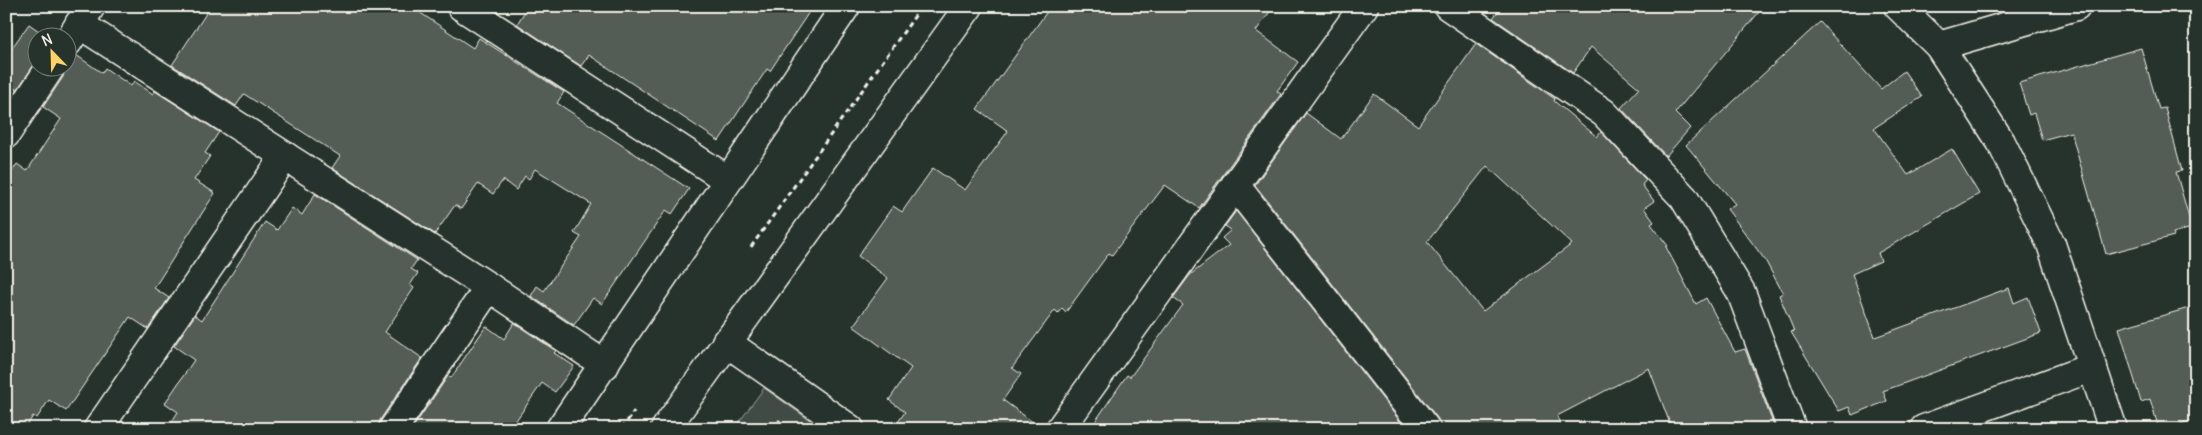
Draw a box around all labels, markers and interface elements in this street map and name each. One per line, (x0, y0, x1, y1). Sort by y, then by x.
north arrow (28, 28, 78, 78)
text: N (39, 30, 55, 50)

